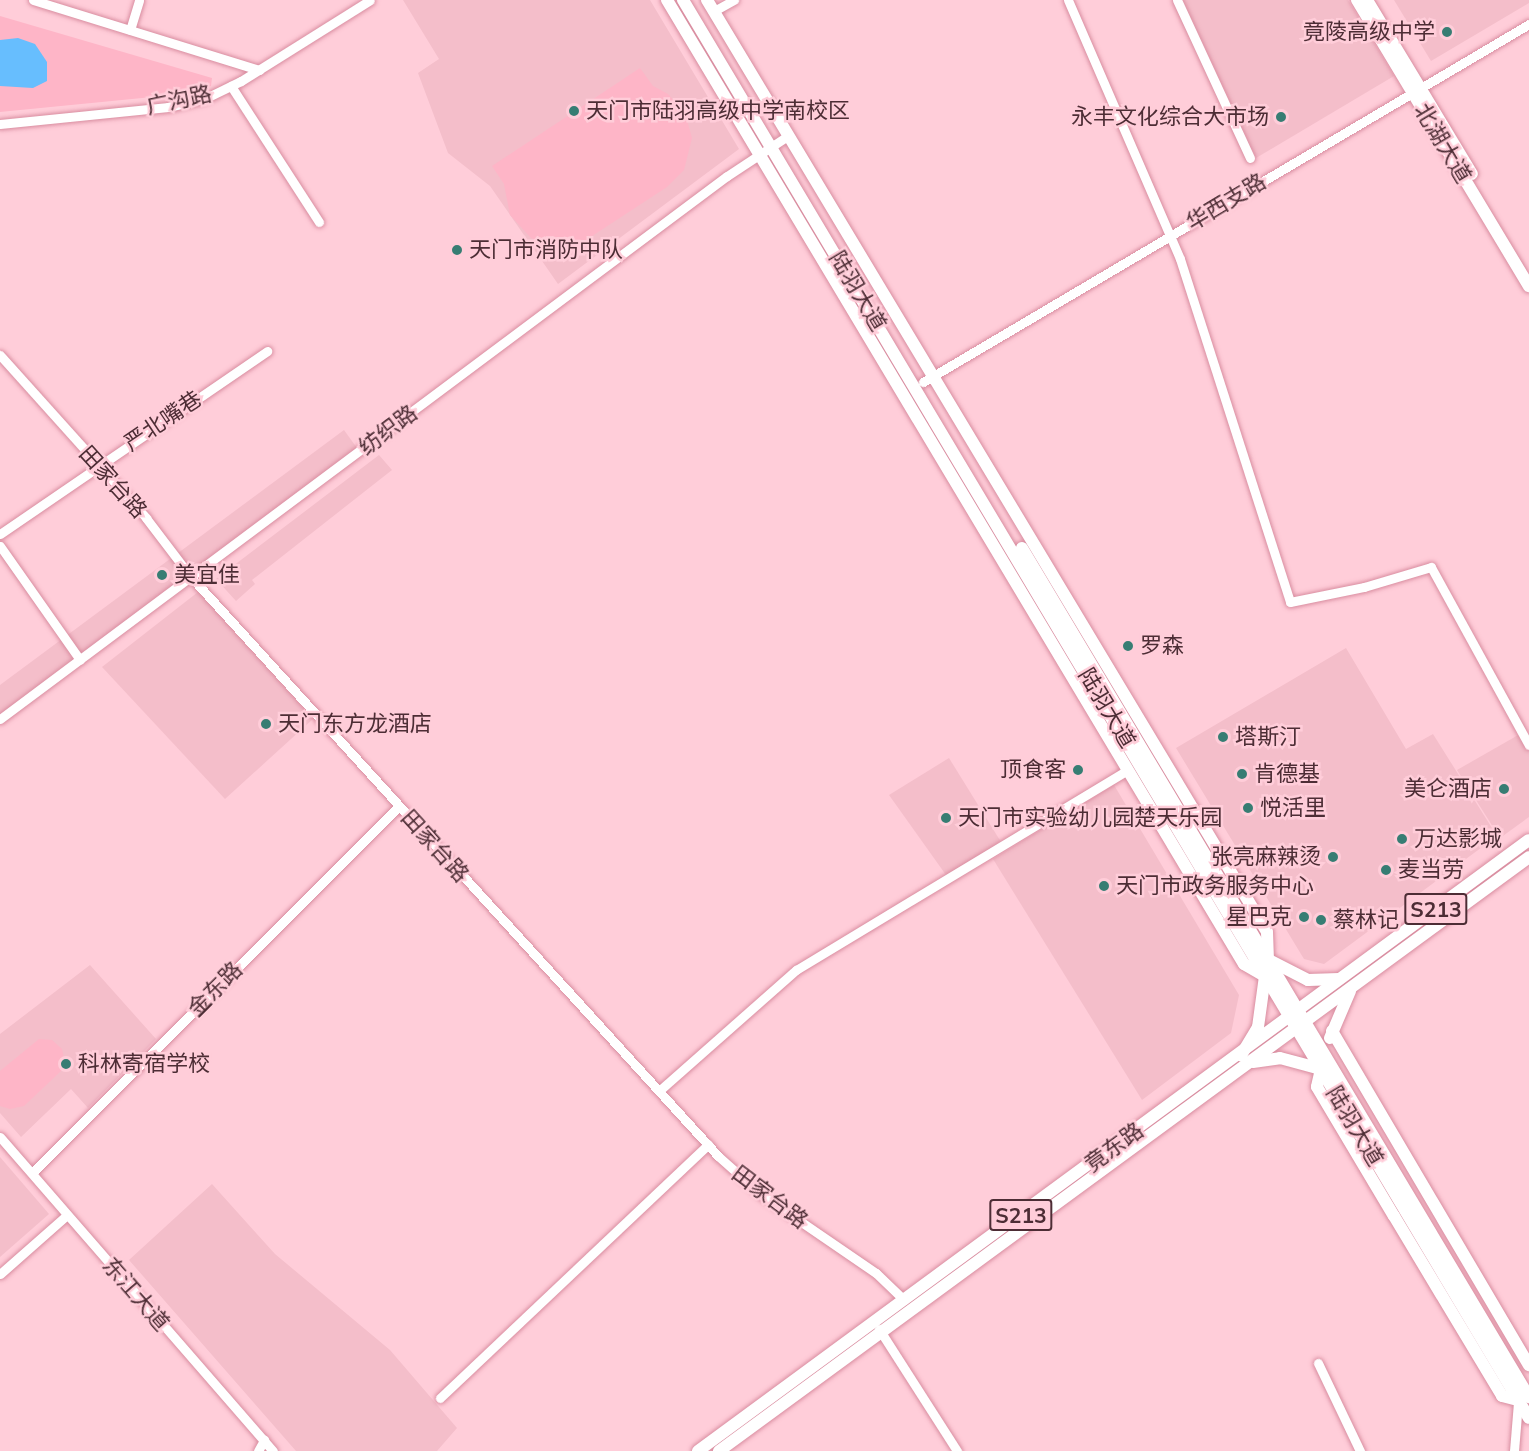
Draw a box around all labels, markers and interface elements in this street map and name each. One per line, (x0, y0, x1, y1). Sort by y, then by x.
place label: 竟陵高级中学 (1303, 19, 1435, 45)
marker: 竟陵高级中学 (1440, 25, 1454, 39)
street label: 广沟路 (144, 80, 214, 120)
place label: 天门市陆羽高级中学南校区 (586, 98, 850, 124)
street label: 北湖大道 (1409, 98, 1477, 188)
marker: 天门市陆羽高级中学南校区 (567, 104, 581, 118)
place label: 永丰文化综合大市场 (1071, 104, 1269, 130)
marker: 永丰文化综合大市场 (1274, 110, 1288, 124)
street label: 华西支路 (1181, 168, 1271, 236)
place label: 天门市消防中队 (469, 237, 623, 263)
marker: 天门市消防中队 (450, 243, 464, 257)
street label: 陆羽大道 (824, 246, 892, 336)
street label: 严北嘴巷 (119, 385, 207, 457)
street label: 纺织路 (354, 400, 422, 460)
street label: 田家台路 (74, 440, 152, 524)
place label: 美宜佳 (174, 562, 240, 588)
marker: 美宜佳 (155, 568, 169, 582)
place label: 罗森 (1140, 633, 1184, 659)
marker: 罗森 (1121, 639, 1135, 653)
street label: 陆羽大道 (1073, 663, 1141, 753)
place label: 天门东方龙酒店 (278, 711, 432, 737)
marker: 天门东方龙酒店 (259, 717, 273, 731)
place label: 塔斯汀 (1235, 724, 1301, 750)
marker: 塔斯汀 (1216, 730, 1230, 744)
place label: 顶食客 (1000, 757, 1066, 783)
place label: 肯德基 (1254, 761, 1320, 787)
marker: 顶食客 (1071, 763, 1085, 777)
marker: 肯德基 (1235, 767, 1249, 781)
place label: 美仑酒店 (1404, 776, 1492, 802)
marker: 美仑酒店 (1497, 782, 1511, 796)
place label: 悦活里 (1260, 795, 1326, 821)
marker: 悦活里 (1241, 801, 1255, 815)
street label: 田家台路 (396, 804, 474, 888)
place label: 天门市实验幼儿园楚天乐园 (958, 805, 1222, 831)
marker: 天门市实验幼儿园楚天乐园 (939, 811, 953, 825)
place label: 万达影城 (1414, 826, 1502, 852)
marker: 万达影城 (1395, 832, 1409, 846)
place label: 张亮麻辣烫 (1211, 844, 1321, 870)
marker: 张亮麻辣烫 (1326, 850, 1340, 864)
place label: 麦当劳 (1398, 857, 1464, 883)
marker: 麦当劳 (1379, 863, 1393, 877)
place label: 天门市政务服务中心 (1116, 873, 1314, 899)
marker: 天门市政务服务中心 (1097, 879, 1111, 893)
road number: S213 (1403, 891, 1469, 927)
place label: 星巴克 (1226, 904, 1292, 930)
place label: 蔡林记 (1333, 907, 1399, 933)
marker: 星巴克 (1297, 910, 1311, 924)
marker: 蔡林记 (1314, 913, 1328, 927)
street label: 金东路 (182, 956, 248, 1022)
place label: 科林寄宿学校 (78, 1051, 210, 1077)
marker: 科林寄宿学校 (59, 1057, 73, 1071)
street label: 陆羽大道 (1321, 1081, 1389, 1171)
street label: 竟东路 (1080, 1117, 1148, 1177)
street label: 田家台路 (727, 1160, 813, 1234)
road number: S213 (988, 1197, 1054, 1233)
street label: 东江大道 (97, 1252, 175, 1336)

